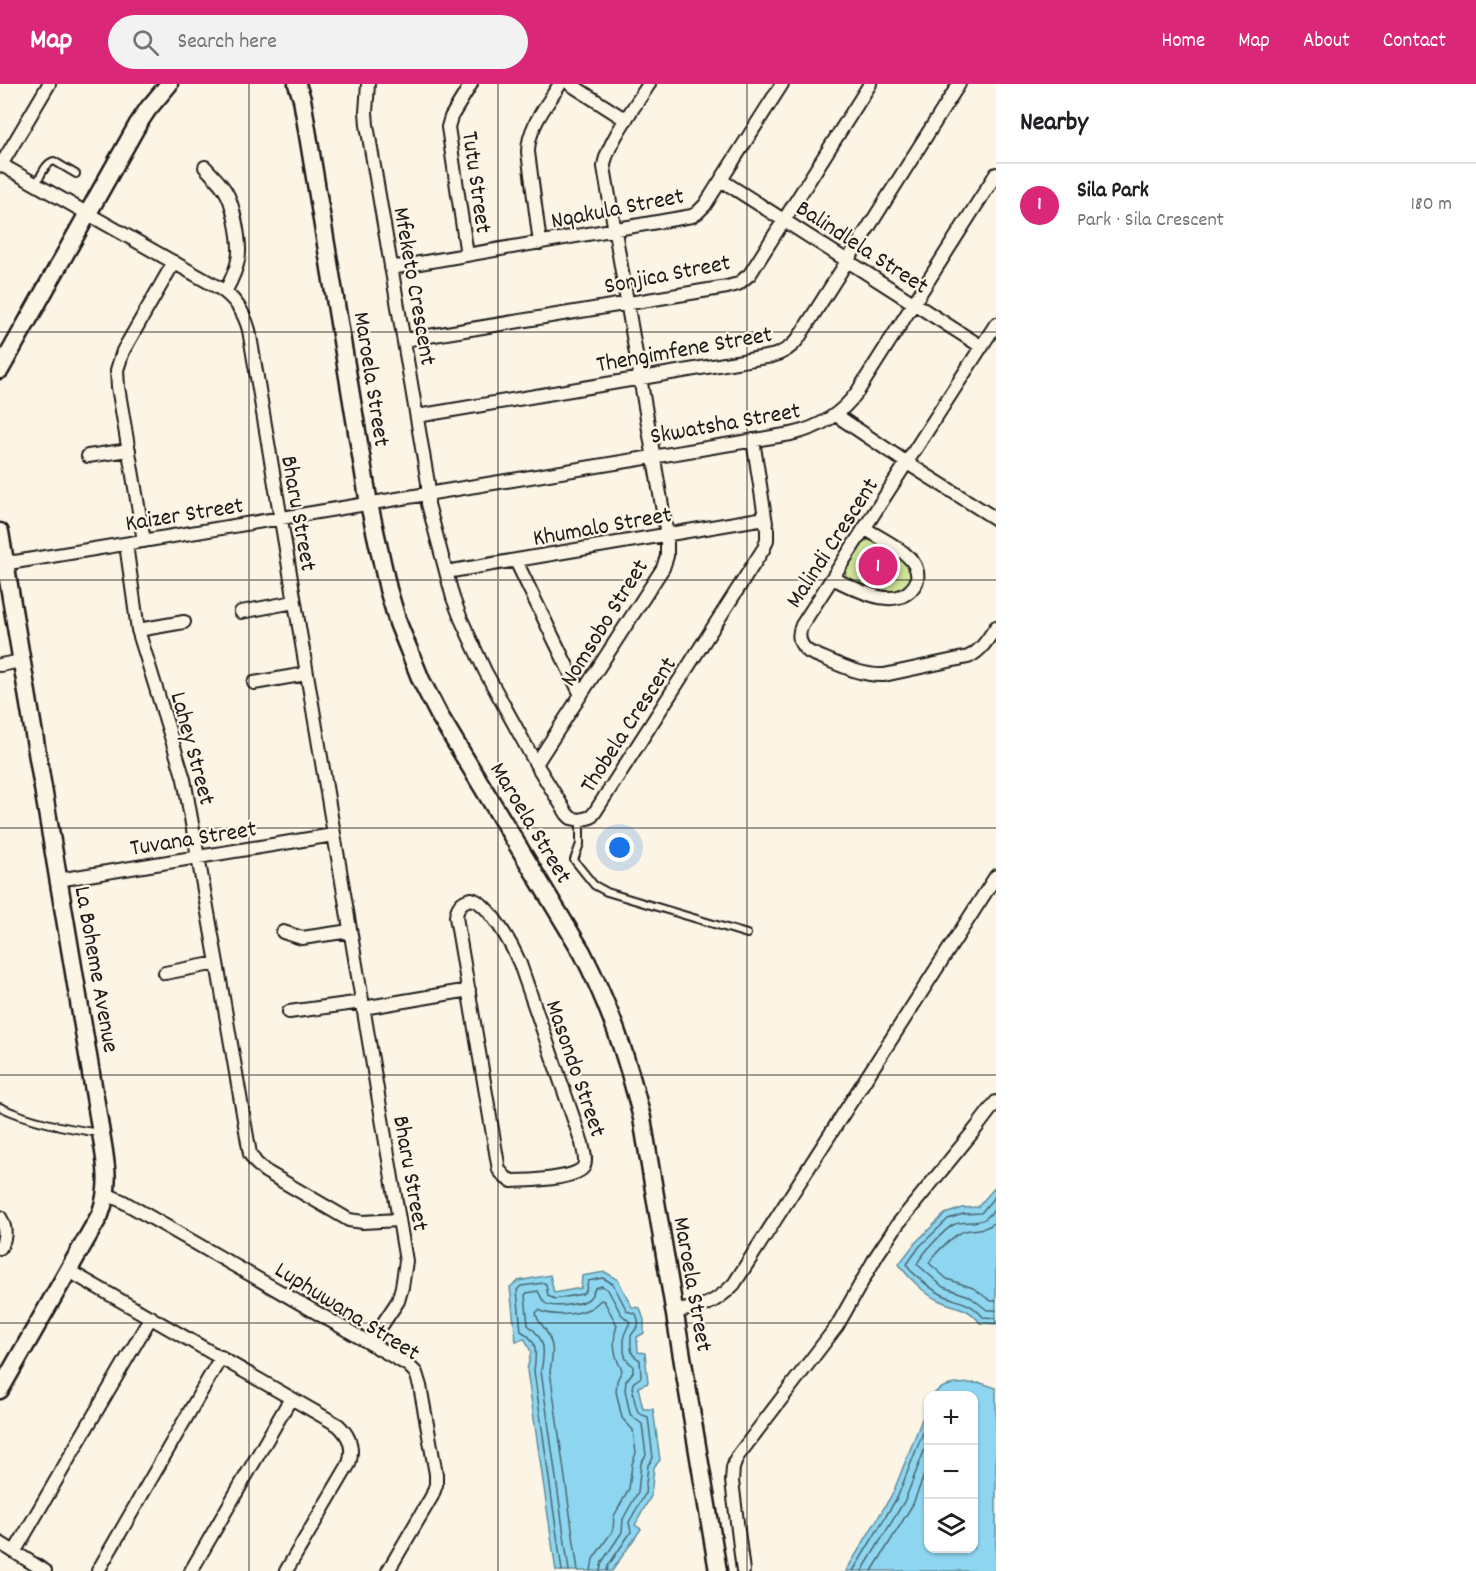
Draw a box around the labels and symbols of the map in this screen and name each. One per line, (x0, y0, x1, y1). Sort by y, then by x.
street label: Tutu Street (451, 129, 499, 236)
street label: Nqakula Street (548, 180, 687, 239)
street label: Balindlela Street (788, 193, 935, 304)
street label: Mfeketo Crescent (382, 205, 444, 368)
street label: Sonjica Street (602, 247, 734, 305)
street label: Maroela Street (343, 310, 398, 450)
street label: Thengimfene Street (594, 319, 775, 383)
street label: Skwatsha Street (648, 395, 804, 455)
street label: Bharu Street (270, 453, 324, 574)
street label: Malindi Crescent (779, 472, 888, 615)
street label: Kaizer Street (123, 490, 246, 542)
street label: Khumalo Street (530, 499, 675, 557)
pin: 1 (858, 544, 898, 588)
street label: Nomsobo Street (553, 553, 658, 694)
street label: Thobela Crescent (573, 651, 686, 800)
street label: Lahey Street (160, 688, 223, 809)
street label: Maroela Street (480, 756, 579, 891)
street label: Tuvana Street (128, 813, 259, 867)
your location (605, 833, 634, 862)
street label: La Boheme Avenue (64, 884, 126, 1055)
street label: Masondo Street (535, 996, 614, 1142)
street label: Bharu Street (382, 1113, 436, 1234)
street label: Maroela Street (662, 1214, 720, 1355)
street label: Luphuwana Street (267, 1254, 426, 1371)

